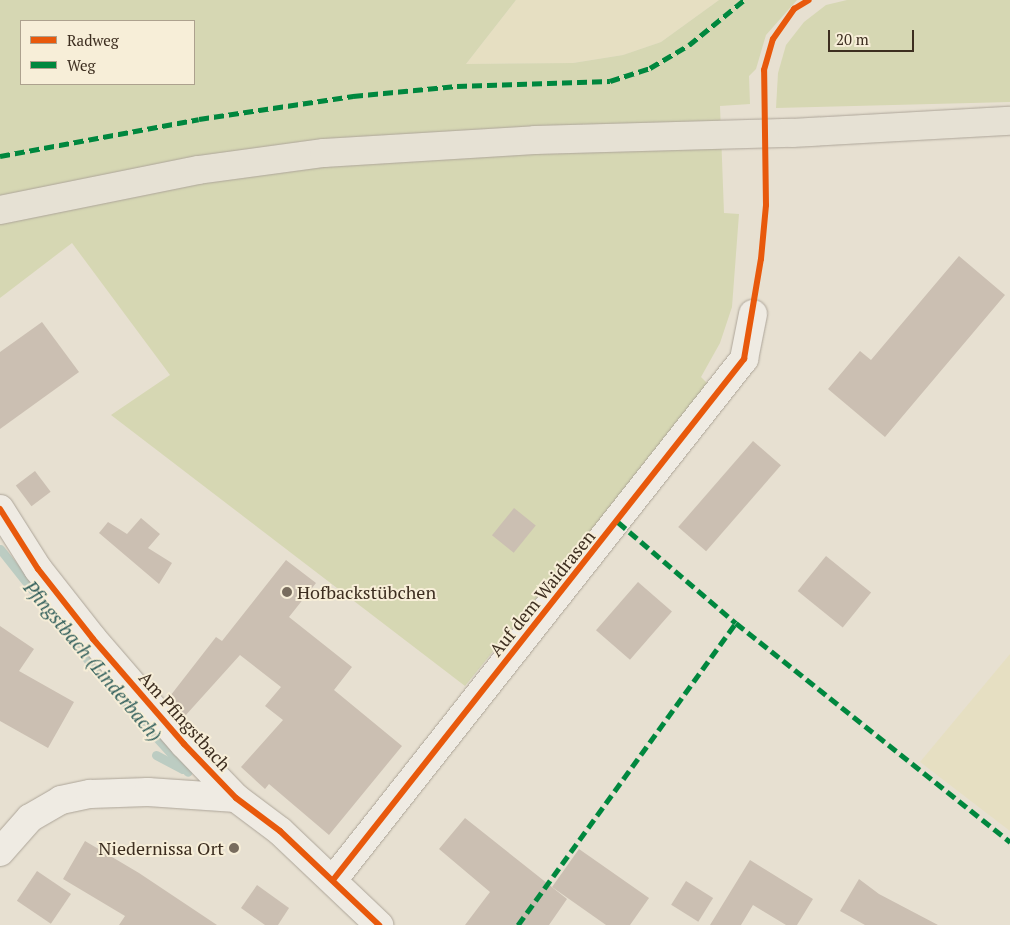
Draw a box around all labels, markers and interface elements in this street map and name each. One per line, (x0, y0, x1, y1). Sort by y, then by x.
legend (20, 20, 195, 85)
scale bar (830, 20, 916, 52)
text: 20 m (836, 29, 869, 49)
text: Radweg (67, 30, 119, 50)
text: Weg (67, 55, 95, 75)
street label: Auf dem Waidrasen (485, 526, 599, 660)
water label: Pfingstbach (Linderbach) (19, 576, 167, 746)
place label: Hofbackstübchen (297, 581, 436, 603)
marker: Hofbackstübchen (281, 586, 293, 598)
street label: Am Pfingstbach (135, 667, 235, 775)
place label: Niedernissa Ort (98, 837, 224, 859)
marker: Niedernissa Ort (228, 842, 240, 854)

